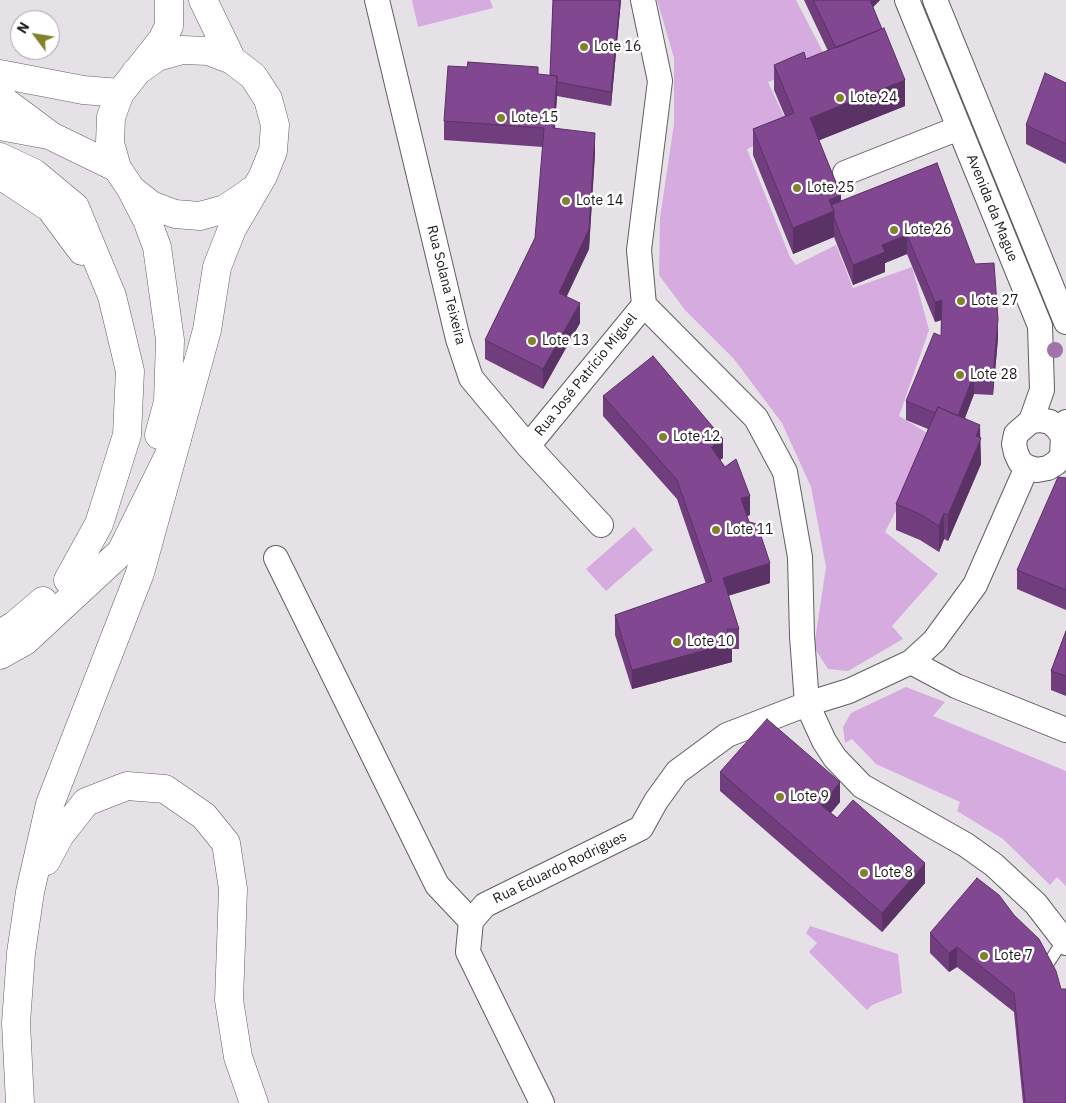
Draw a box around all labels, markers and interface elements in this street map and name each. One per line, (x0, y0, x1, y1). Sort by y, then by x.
north arrow (10, 10, 60, 60)
text: N (13, 19, 33, 37)
place label: Lote 16 (594, 39, 641, 55)
marker: Lote 16 (578, 41, 590, 53)
place label: Lote 24 (850, 90, 897, 106)
marker: Lote 24 (834, 92, 846, 104)
place label: Lote 15 (511, 110, 558, 126)
marker: Lote 15 (495, 112, 507, 124)
street label: Avenida da Mague (963, 152, 1021, 264)
place label: Lote 25 (807, 180, 854, 196)
marker: Lote 25 (791, 182, 803, 194)
place label: Lote 14 (576, 193, 623, 209)
marker: Lote 14 (560, 195, 572, 207)
place label: Lote 26 (904, 222, 951, 238)
street label: Rua Solana Teixeira (423, 223, 469, 347)
marker: Lote 26 (888, 224, 900, 236)
place label: Lote 27 (971, 293, 1018, 309)
marker: Lote 27 (955, 295, 967, 307)
street label: Rua José Patrício Miguel (531, 310, 641, 440)
place label: Lote 13 (542, 333, 589, 349)
marker: Lote 13 (526, 335, 538, 347)
place label: Lote 28 (970, 367, 1017, 383)
marker: Lote 28 (954, 369, 966, 381)
place label: Lote 12 (673, 429, 720, 445)
marker: Lote 12 (657, 431, 669, 443)
place label: Lote 11 (726, 522, 773, 538)
marker: Lote 11 (710, 524, 722, 536)
place label: Lote 10 (687, 634, 734, 650)
marker: Lote 10 (671, 636, 683, 648)
place label: Lote 9 (790, 789, 829, 805)
marker: Lote 9 (774, 791, 786, 803)
street label: Rua Eduardo Rodrigues (490, 828, 630, 908)
place label: Lote 8 (874, 865, 913, 881)
marker: Lote 8 (858, 867, 870, 879)
place label: Lote 7 (994, 948, 1033, 964)
marker: Lote 7 (978, 950, 990, 962)

